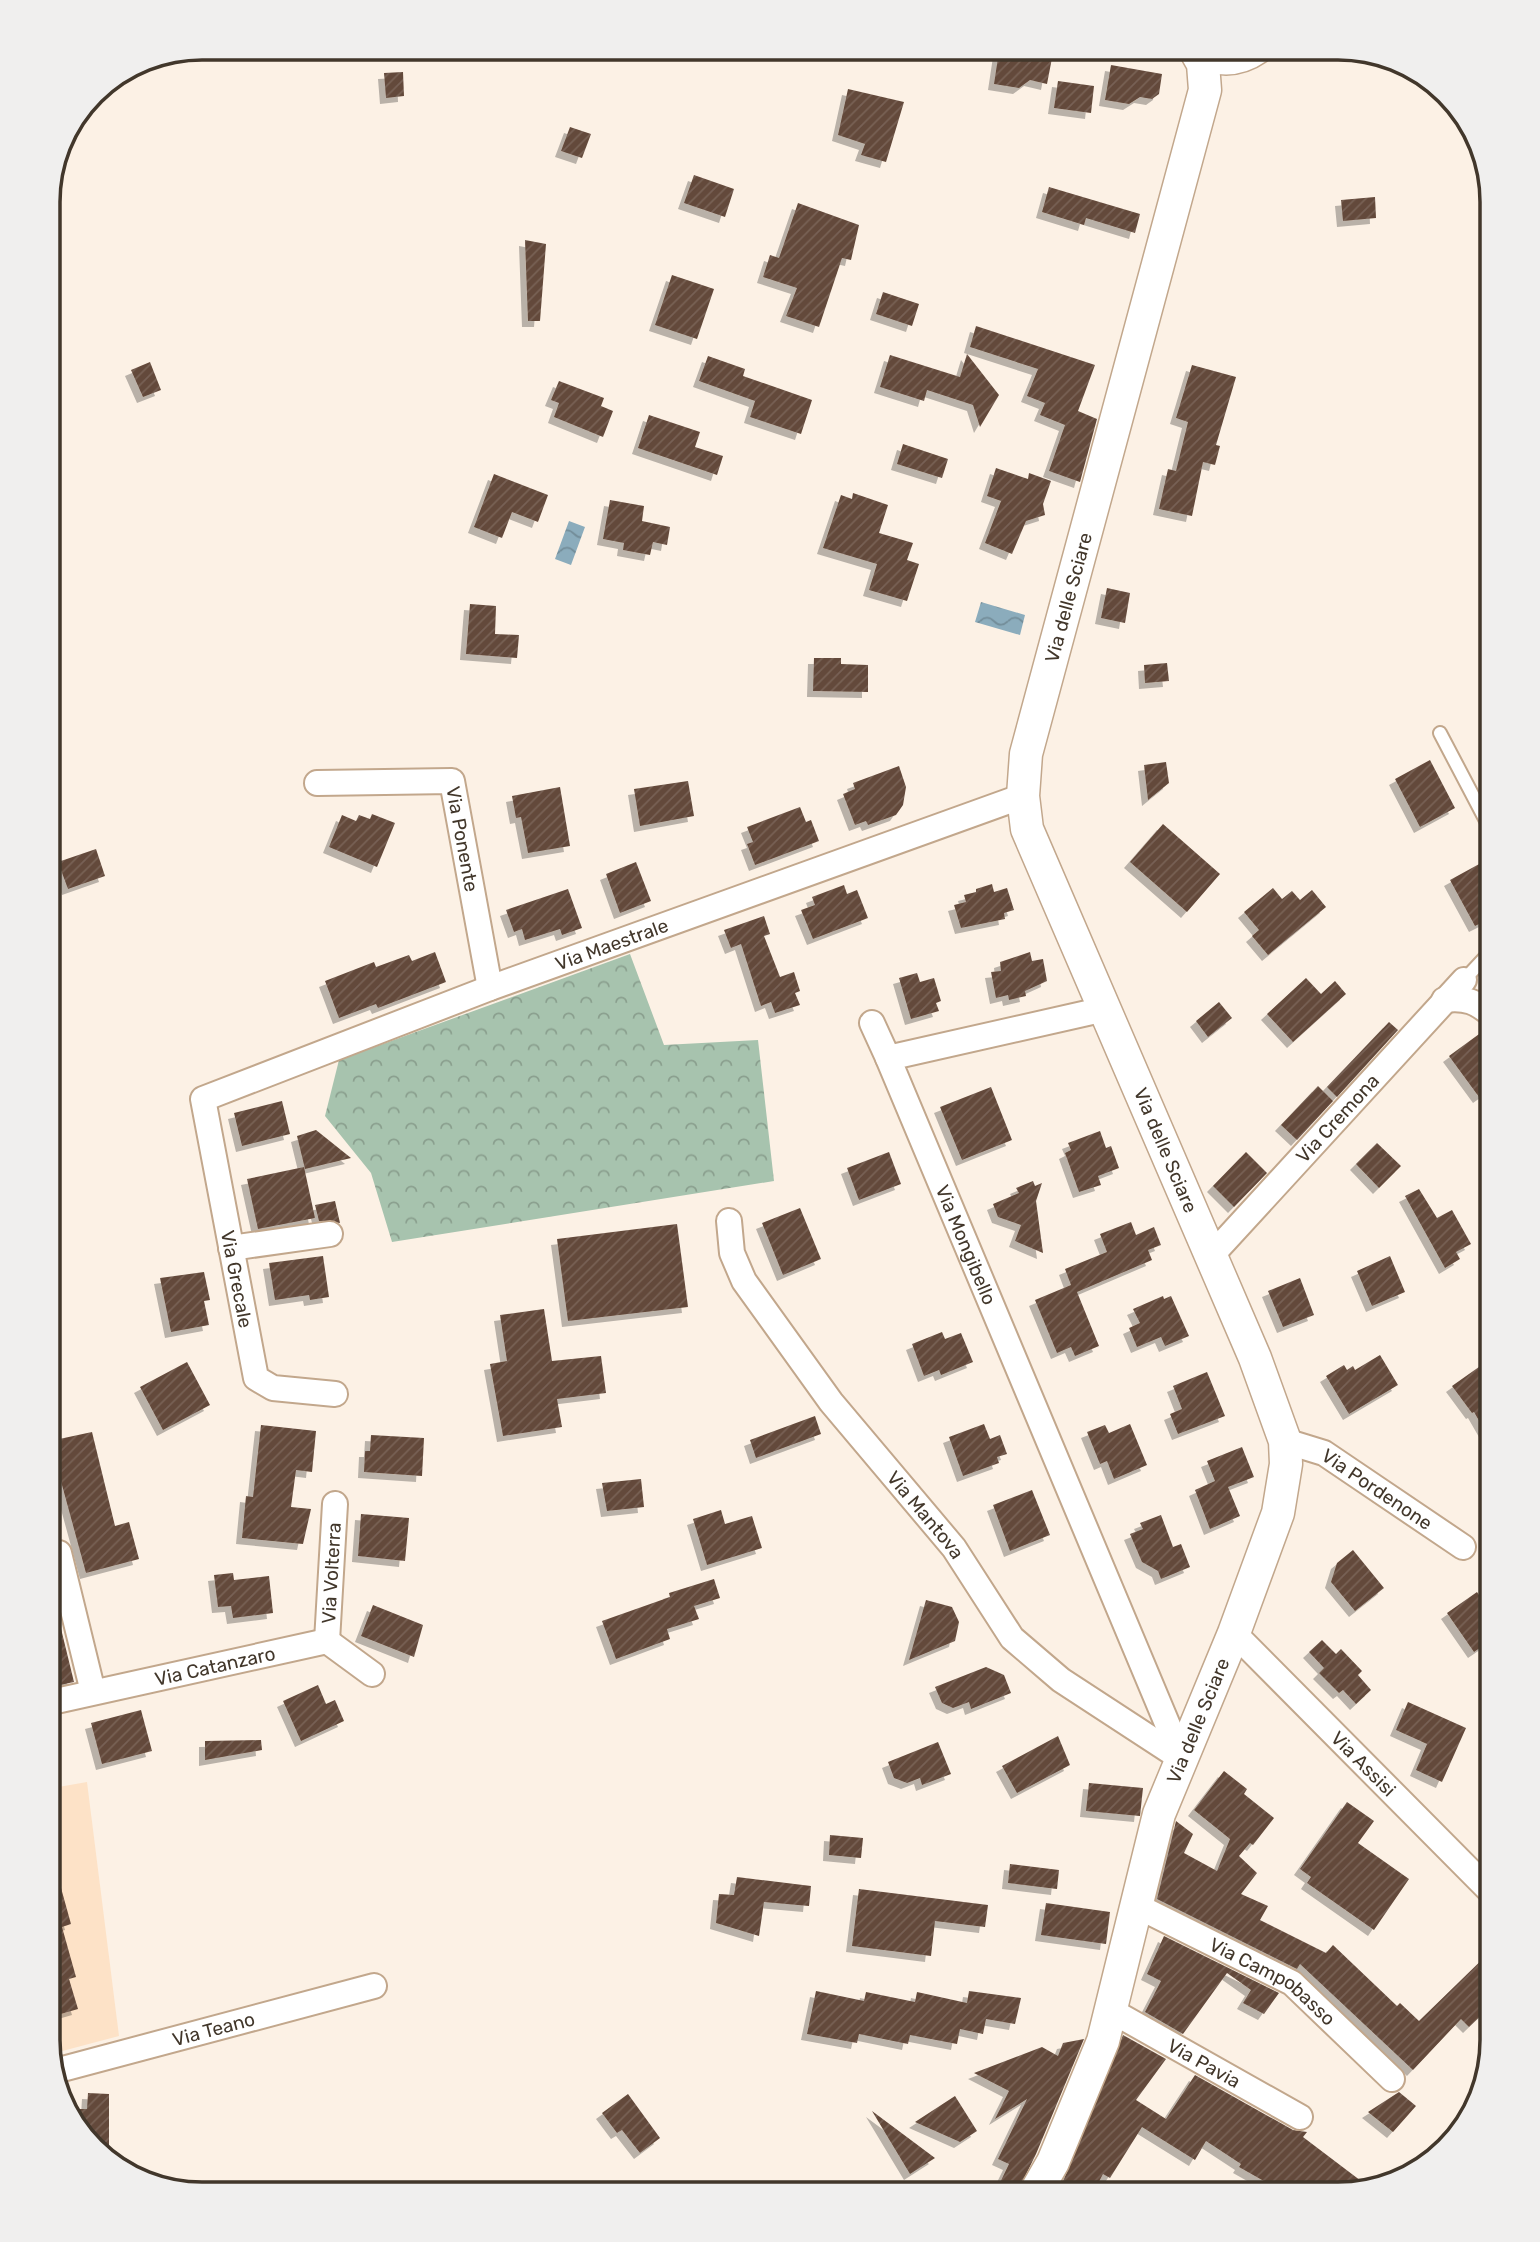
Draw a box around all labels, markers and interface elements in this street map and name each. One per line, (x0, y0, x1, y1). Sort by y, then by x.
street label: Via delle Sciare (1040, 530, 1097, 665)
street label: Via Ponente (441, 785, 483, 894)
street label: Via Maestrale (552, 914, 671, 976)
street label: Via Cremona (1291, 1069, 1384, 1168)
street label: Via delle Sciare (1129, 1084, 1202, 1216)
street label: Via Mongibello (931, 1182, 1001, 1308)
street label: Via Grecale (216, 1228, 257, 1330)
street label: Via Pordenone (1317, 1444, 1437, 1535)
street label: Via Mantova (882, 1466, 969, 1563)
street label: Via Volterra (317, 1522, 346, 1624)
street label: Via Catanzaro (153, 1642, 277, 1691)
street label: Via delle Sciare (1162, 1655, 1234, 1787)
street label: Via Assisi (1326, 1727, 1401, 1801)
street label: Via Campobasso (1206, 1933, 1340, 2030)
street label: Via Teano (170, 2007, 257, 2051)
street label: Via Pavia (1163, 2034, 1244, 2093)

